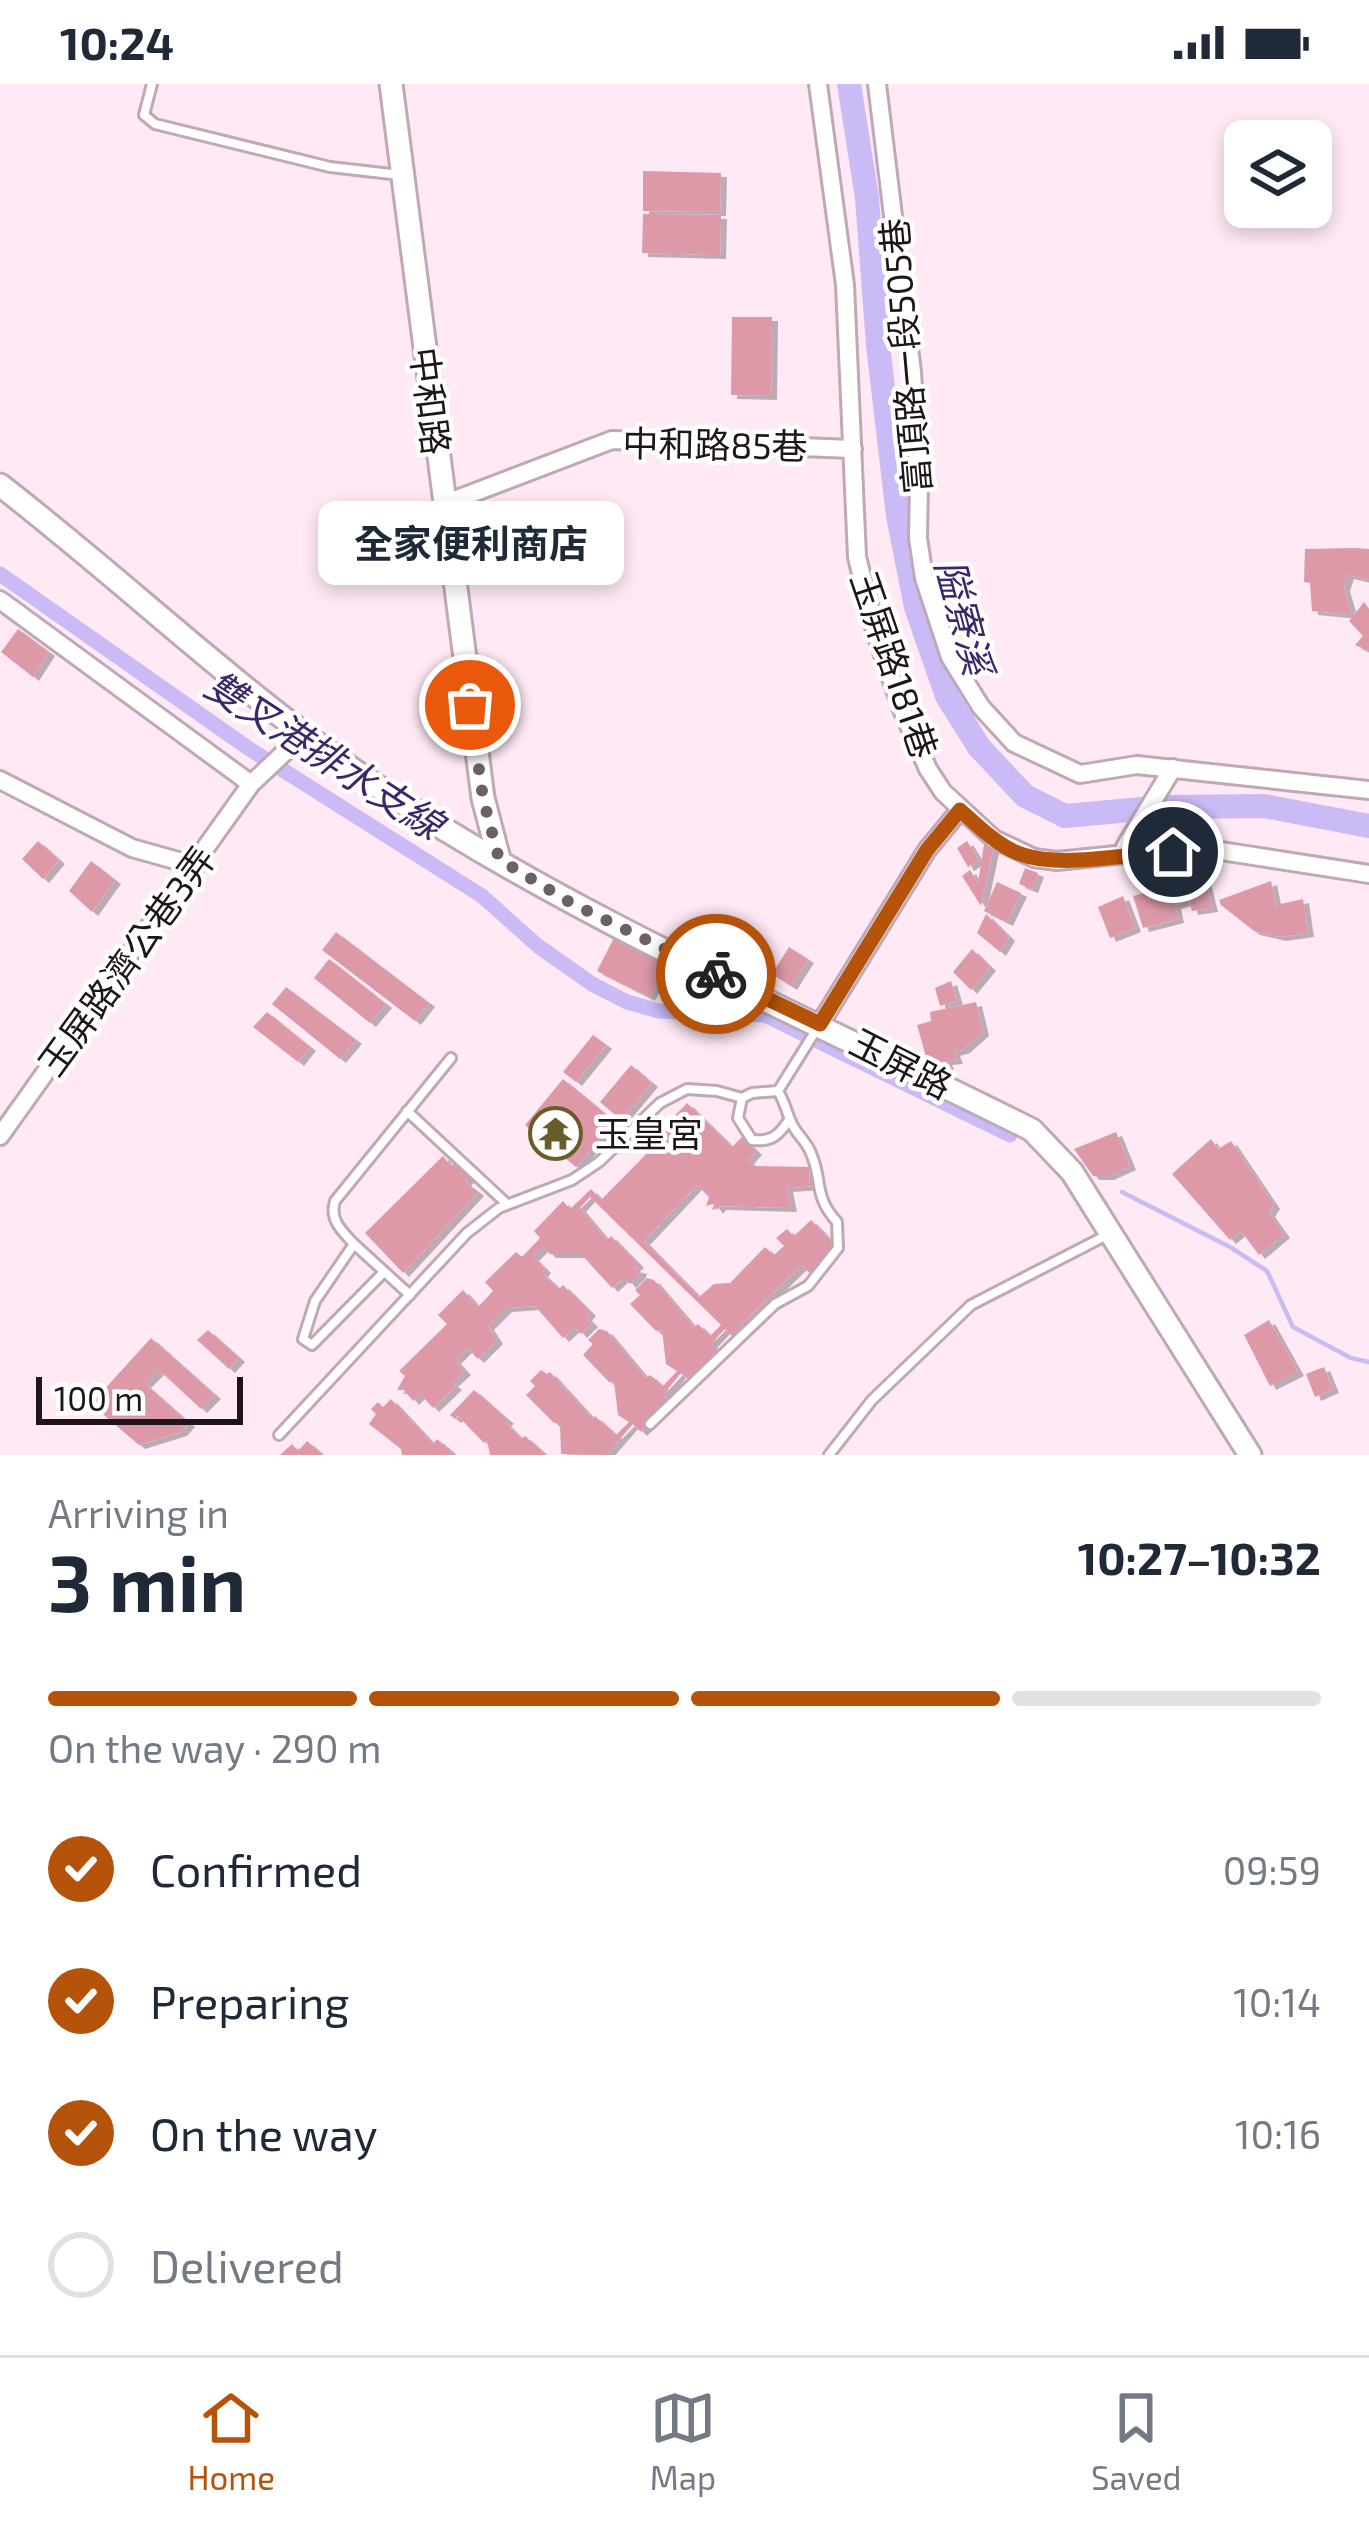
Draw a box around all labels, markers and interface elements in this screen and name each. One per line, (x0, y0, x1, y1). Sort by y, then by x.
text: 10:24 (60, 15, 174, 69)
map controls (1224, 120, 1332, 228)
button: layers (1224, 120, 1332, 228)
street label: 富頂路一段505巷 (871, 217, 938, 496)
street label: 中和路 (404, 345, 459, 457)
street label: 中和路85巷 (622, 420, 808, 467)
callout: 全家便利商店 (317, 501, 623, 585)
text: 全家便利商店 (354, 519, 588, 566)
water label: 隘寮溪 (928, 554, 1005, 684)
street label: 玉屏路181巷 (843, 566, 947, 763)
pin (419, 654, 521, 756)
water label: 雙叉港排水支線 (198, 660, 455, 850)
icon: bag (437, 672, 503, 738)
pin (1122, 801, 1224, 903)
icon: home (1140, 819, 1206, 885)
street label: 玉屏路濟公巷3弄 (28, 837, 223, 1083)
courier (656, 914, 776, 1034)
icon: bike (683, 941, 749, 1007)
street label: 玉屏路 (844, 1019, 960, 1106)
temple icon: 玉皇宮 (528, 1106, 584, 1162)
place label: 玉皇宮 (595, 1111, 703, 1154)
scale bar (36, 1371, 243, 1424)
text: 100 m (54, 1378, 143, 1418)
text: Arriving in (48, 1489, 229, 1536)
text: 10:27–10:32 (1078, 1530, 1321, 1584)
text: 3 min (48, 1534, 246, 1628)
text: On the way · 290 m (48, 1724, 382, 1771)
icon: check (48, 1836, 114, 1902)
text: Confirmed (150, 1842, 362, 1896)
text: 09:59 (1223, 1846, 1321, 1893)
icon: check (48, 1968, 114, 2034)
text: Preparing (150, 1974, 349, 2028)
text: 10:14 (1233, 1978, 1321, 2025)
icon: check (48, 2100, 114, 2166)
text: On the way (150, 2106, 377, 2160)
text: 10:16 (1235, 2110, 1321, 2157)
text: Delivered (150, 2238, 344, 2292)
tab: Home (187, 2385, 275, 2497)
tab: Map (650, 2385, 716, 2497)
tab: Saved (1091, 2385, 1182, 2497)

